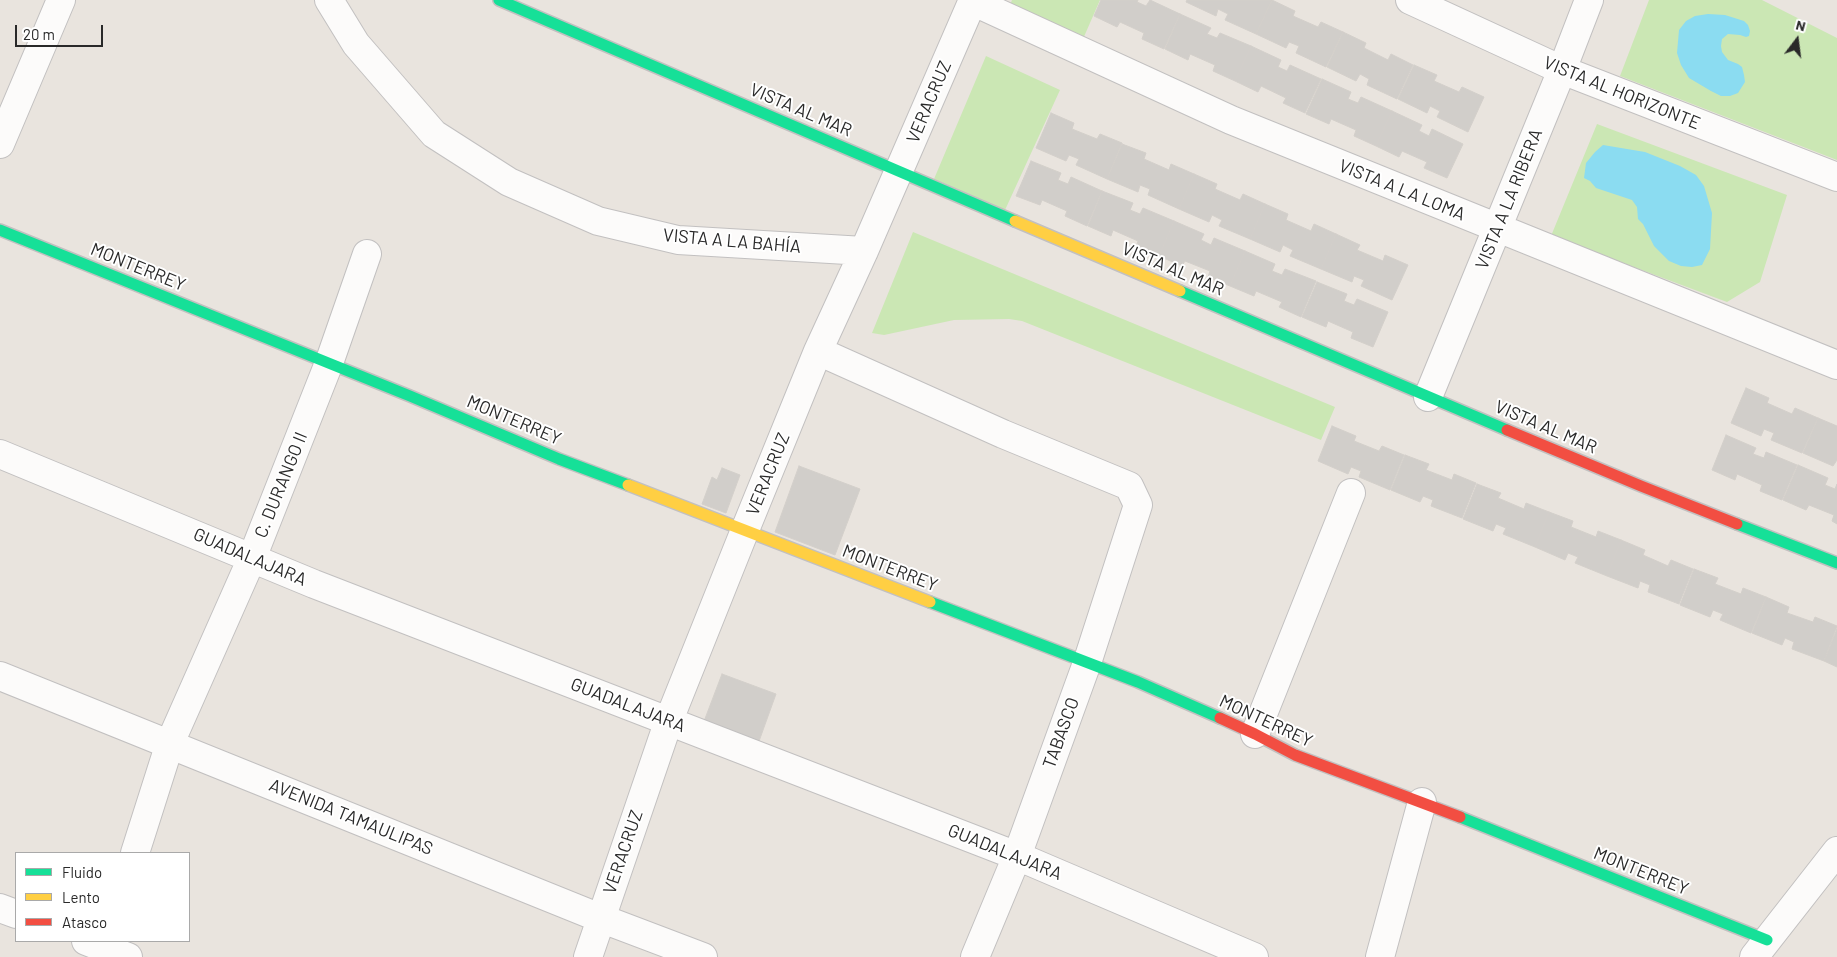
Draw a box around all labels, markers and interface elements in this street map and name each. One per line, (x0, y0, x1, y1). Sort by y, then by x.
scale bar (18, 15, 105, 47)
north arrow (1772, 15, 1822, 65)
text: N (1794, 16, 1808, 34)
text: 20 m (23, 25, 55, 43)
street label: VISTA AL HORIZONTE (1541, 52, 1703, 134)
street label: VERACRUZ (902, 58, 956, 146)
street label: VISTA AL MAR (747, 79, 855, 141)
street label: VISTA A LA RIBERA (1471, 126, 1547, 272)
street label: VISTA A LA LOMA (1336, 155, 1468, 225)
street label: VISTA A LA BAHÍA (662, 224, 802, 258)
street label: MONTERREY (87, 238, 189, 296)
street label: VISTA AL MAR (1119, 238, 1227, 300)
street label: MONTERREY (464, 390, 564, 450)
street label: VISTA AL MAR (1492, 396, 1600, 458)
street label: C. DURANGO II (250, 429, 312, 541)
street label: VERACRUZ (742, 430, 794, 518)
street label: GUADALAJARA (190, 523, 310, 591)
street label: MONTERREY (839, 540, 941, 596)
street label: GUADALAJARA (568, 673, 688, 737)
street label: MONTERREY (1216, 690, 1316, 752)
street label: TABASCO (1038, 695, 1084, 771)
street label: AVENIDA TAMAULIPAS (266, 774, 436, 860)
street label: VERACRUZ (599, 807, 647, 897)
street label: GUADALAJARA (945, 819, 1065, 885)
street label: MONTERREY (1590, 842, 1692, 900)
legend (15, 852, 190, 942)
text: Fluido (62, 863, 102, 881)
text: Lento (62, 888, 100, 906)
text: Atasco (62, 913, 107, 931)

